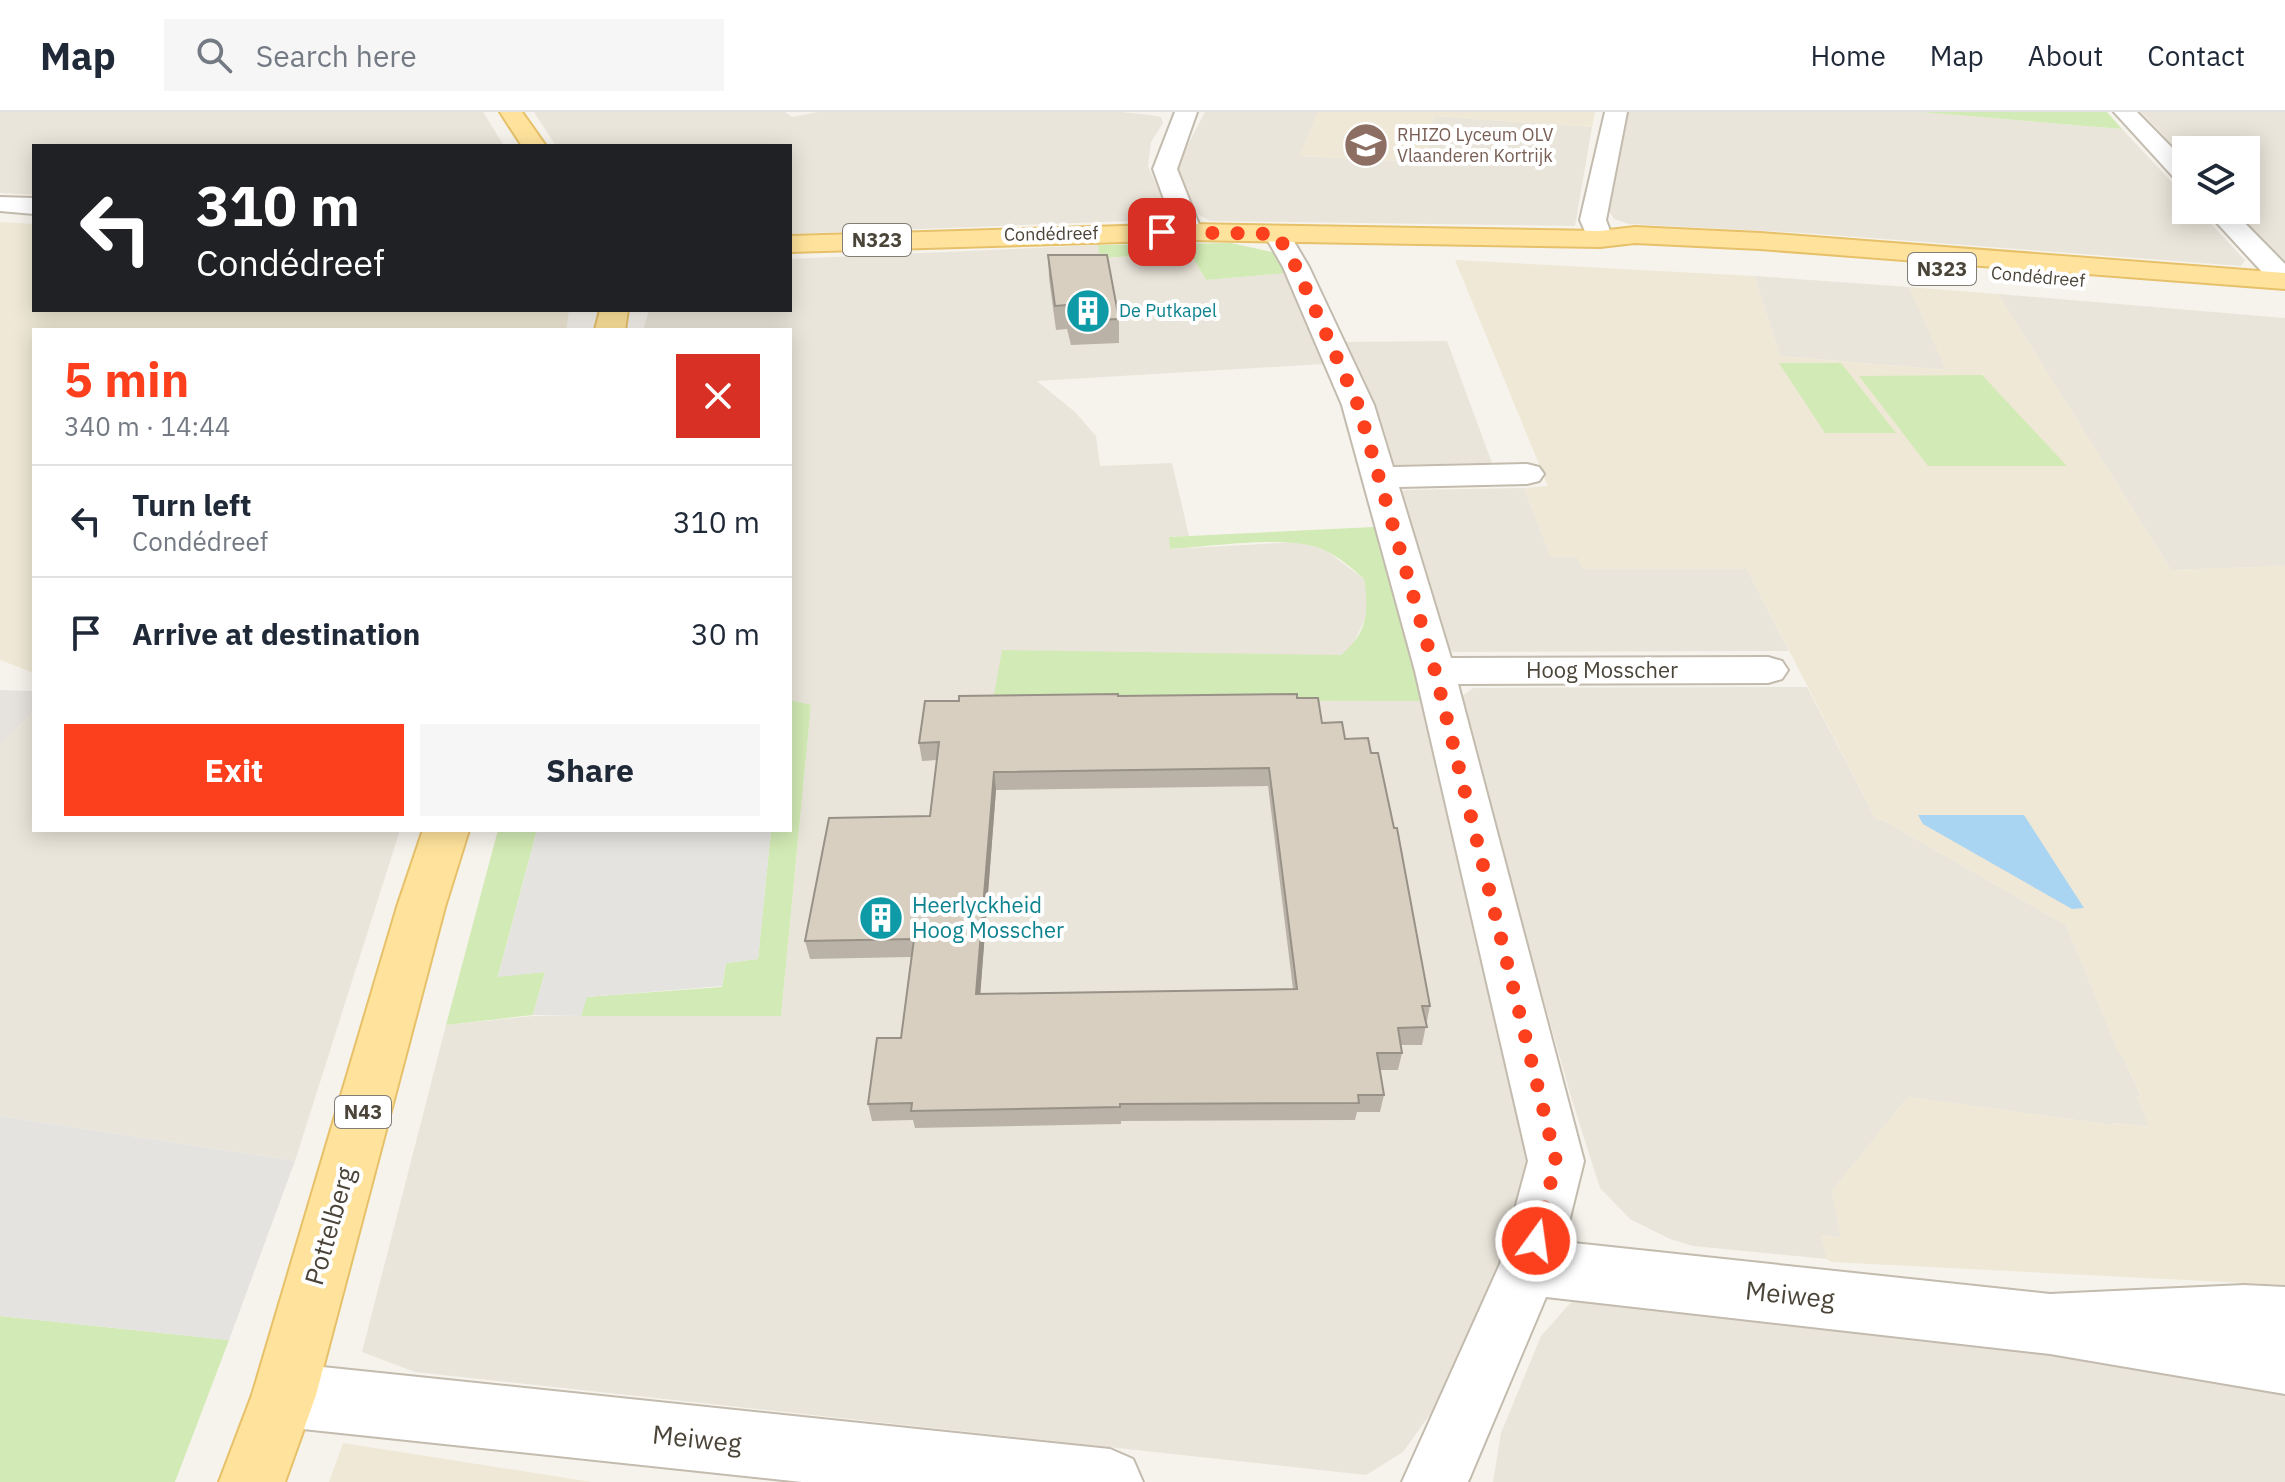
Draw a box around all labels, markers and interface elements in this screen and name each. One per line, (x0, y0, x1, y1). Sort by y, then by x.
search box (164, 19, 724, 91)
text: Map (40, 31, 116, 80)
icon: search (192, 33, 236, 77)
text: Search here (256, 36, 417, 75)
text: Home (1810, 37, 1886, 74)
text: Map (1930, 37, 1984, 74)
text: About (2028, 37, 2103, 74)
text: Contact (2147, 37, 2245, 74)
school or university icon: RHIZO Lyceum OLV Vlaanderen Kortrijk (1342, 121, 1390, 169)
place label: RHIZO Lyceum OLV Vlaanderen Kortrijk (1397, 123, 1553, 167)
map controls (2172, 136, 2260, 224)
button: layers (2172, 136, 2260, 224)
text: 310 m (196, 169, 360, 241)
icon: left (64, 176, 168, 280)
pin (1128, 198, 1196, 266)
icon: arrive (1140, 210, 1184, 254)
street label: Condédreef (1004, 221, 1099, 246)
road number: N323 (843, 224, 911, 256)
text: Condédreef (196, 239, 385, 286)
road number: N323 (1908, 253, 1976, 285)
street label: Condédreef (1990, 261, 2086, 292)
building icon: De Putkapel (1064, 287, 1112, 335)
place label: De Putkapel (1119, 299, 1217, 322)
text: 5 min (64, 348, 189, 410)
button: close (676, 354, 760, 438)
text: 340 m · 14:44 (64, 409, 230, 443)
text: Turn left (132, 485, 251, 524)
icon: left (64, 499, 108, 543)
text: 310 m (673, 502, 760, 541)
text: Condédreef (132, 524, 268, 558)
icon: arrive (64, 611, 108, 655)
text: Arrive at destination (132, 614, 420, 653)
text: 30 m (691, 614, 760, 653)
street label: Hoog Mosscher (1526, 655, 1678, 684)
button: Exit (64, 724, 404, 816)
button: Share (420, 724, 760, 816)
place label: Heerlyckheid Hoog Mosscher (912, 890, 1064, 944)
building icon: Heerlyckheid Hoog Mosscher (857, 894, 905, 942)
road number: N43 (335, 1096, 391, 1128)
street label: Pottelberg (296, 1163, 362, 1289)
position arrow (1494, 1199, 1578, 1283)
street label: Meiweg (1744, 1272, 1837, 1316)
street label: Meiweg (651, 1416, 744, 1460)

